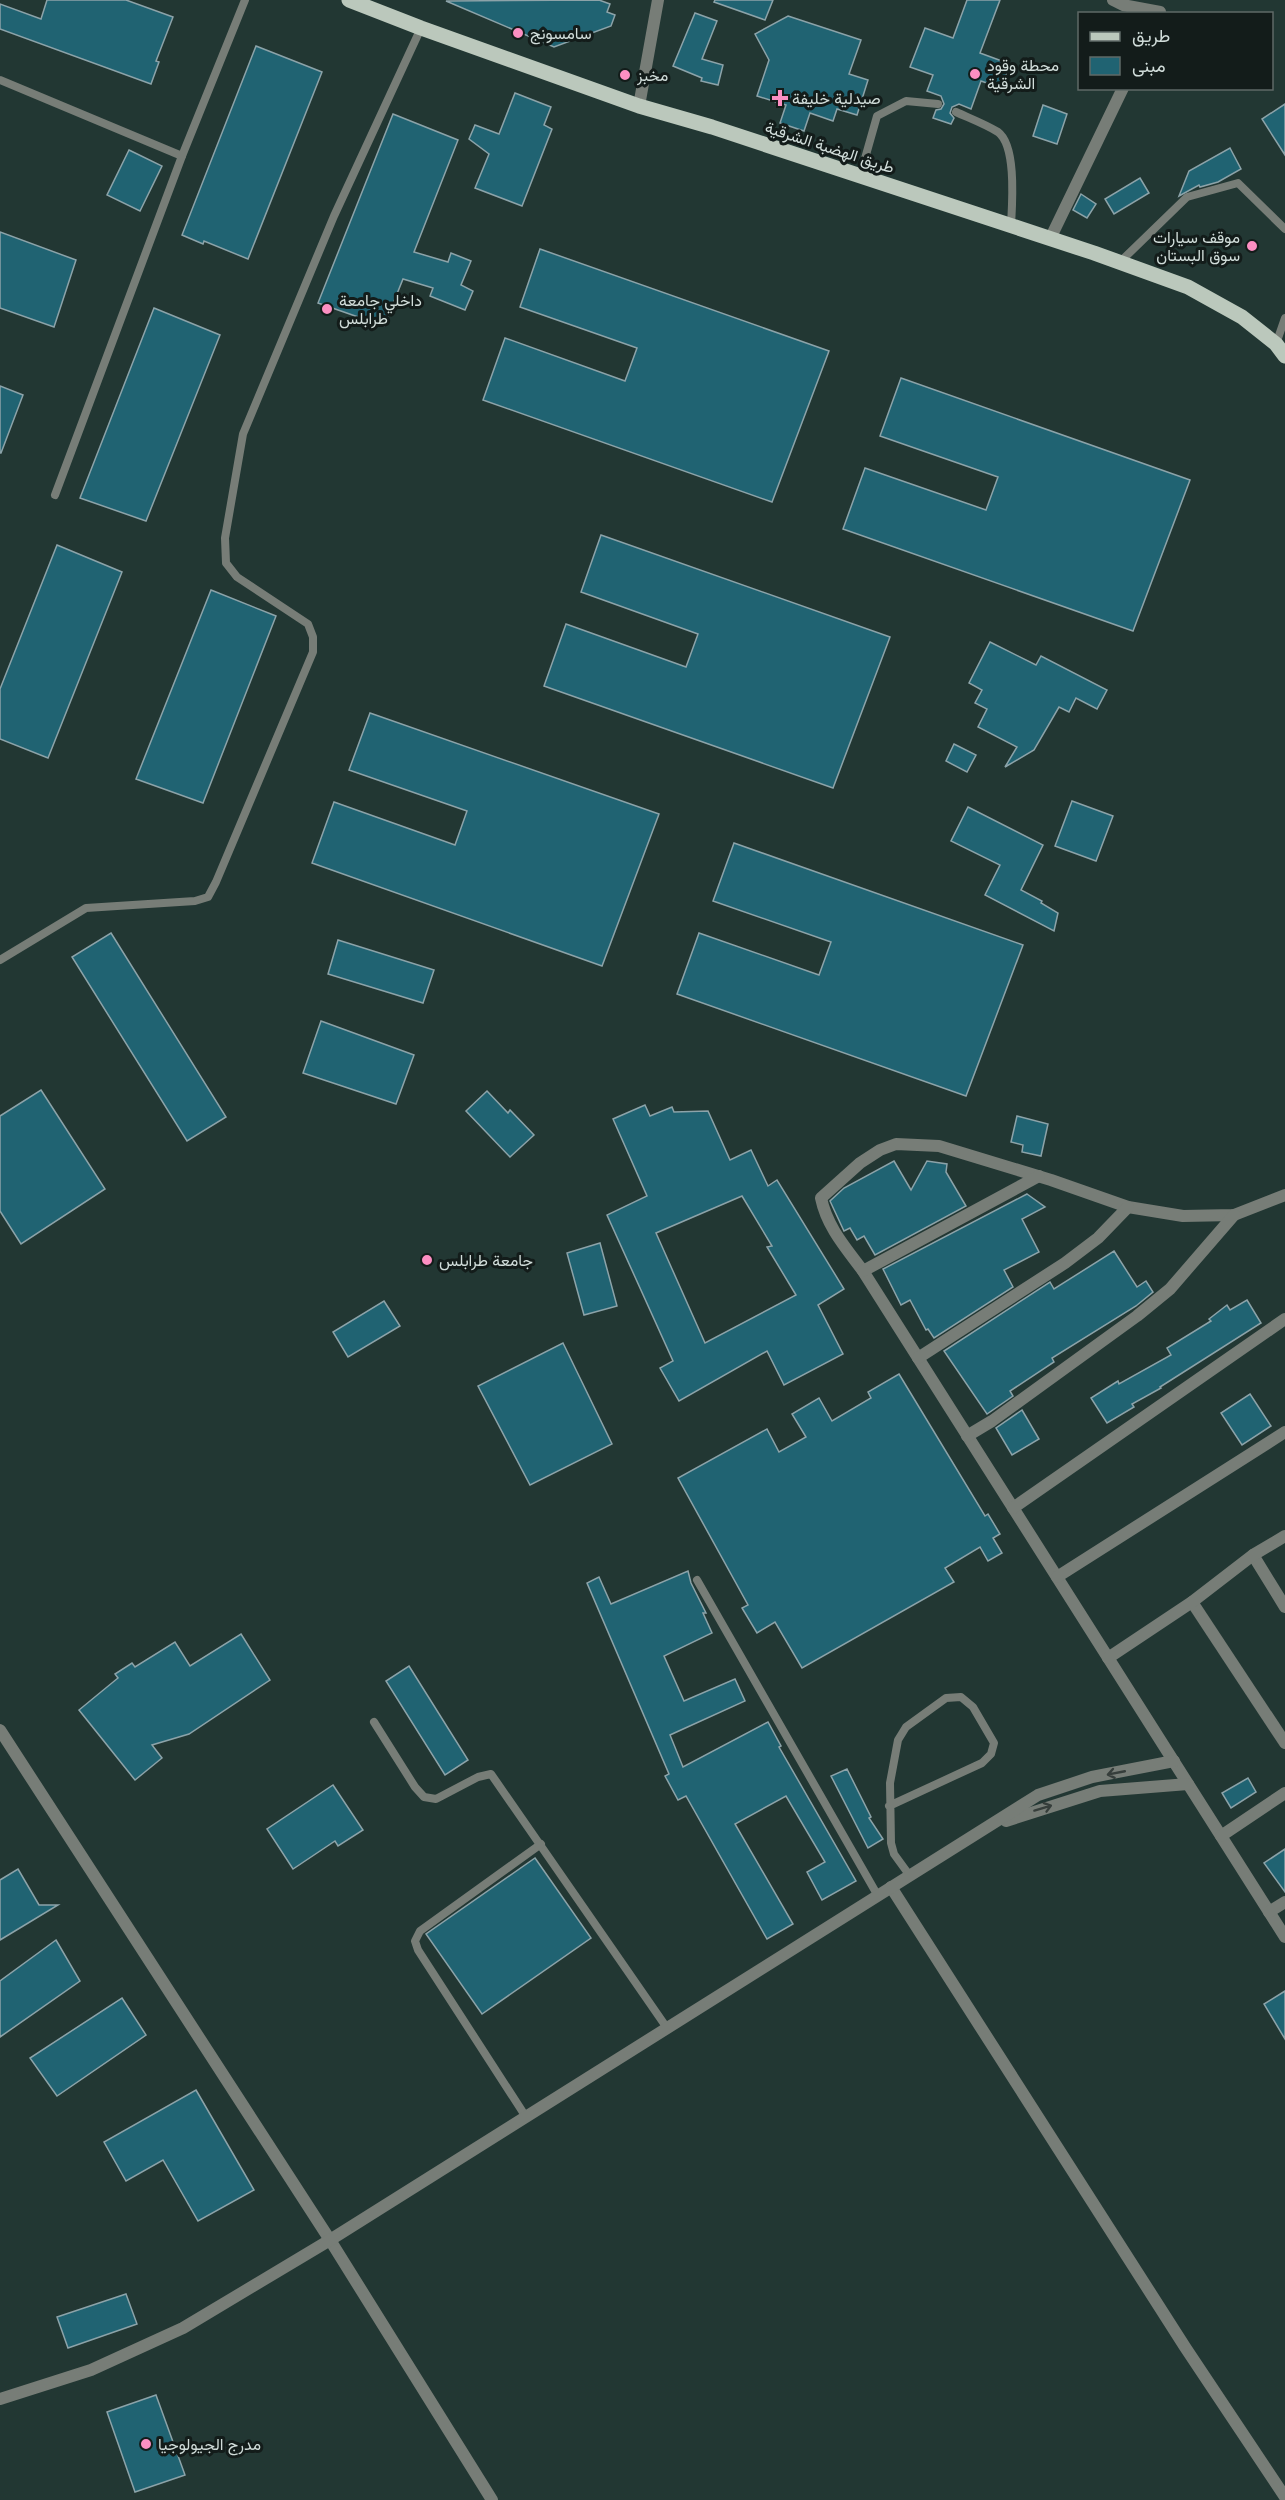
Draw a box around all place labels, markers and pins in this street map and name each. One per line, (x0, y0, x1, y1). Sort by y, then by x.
place label: سامسونج (530, 23, 592, 45)
marker: سامسونج (511, 26, 525, 40)
place label: محطة وقود الشرقية (987, 55, 1059, 94)
place label: مخبز (636, 65, 668, 86)
marker: محطة وقود الشرقية (968, 67, 982, 81)
marker: مخبز (618, 68, 632, 82)
place label: صيدلية خليفة (792, 88, 881, 108)
marker: صيدلية خليفة (773, 91, 787, 105)
place label: موقف سيارات سوق البستان (1153, 227, 1240, 266)
marker: موقف سيارات سوق البستان (1245, 239, 1259, 253)
place label: داخلي جامعة طرابلس (339, 290, 422, 329)
marker: داخلي جامعة طرابلس (320, 302, 334, 316)
place label: جامعة طرابلس (439, 1250, 533, 1271)
marker: جامعة طرابلس (420, 1253, 434, 1267)
place label: مدرج الجيولوجيا (158, 2434, 261, 2456)
marker: مدرج الجيولوجيا (139, 2437, 153, 2451)

